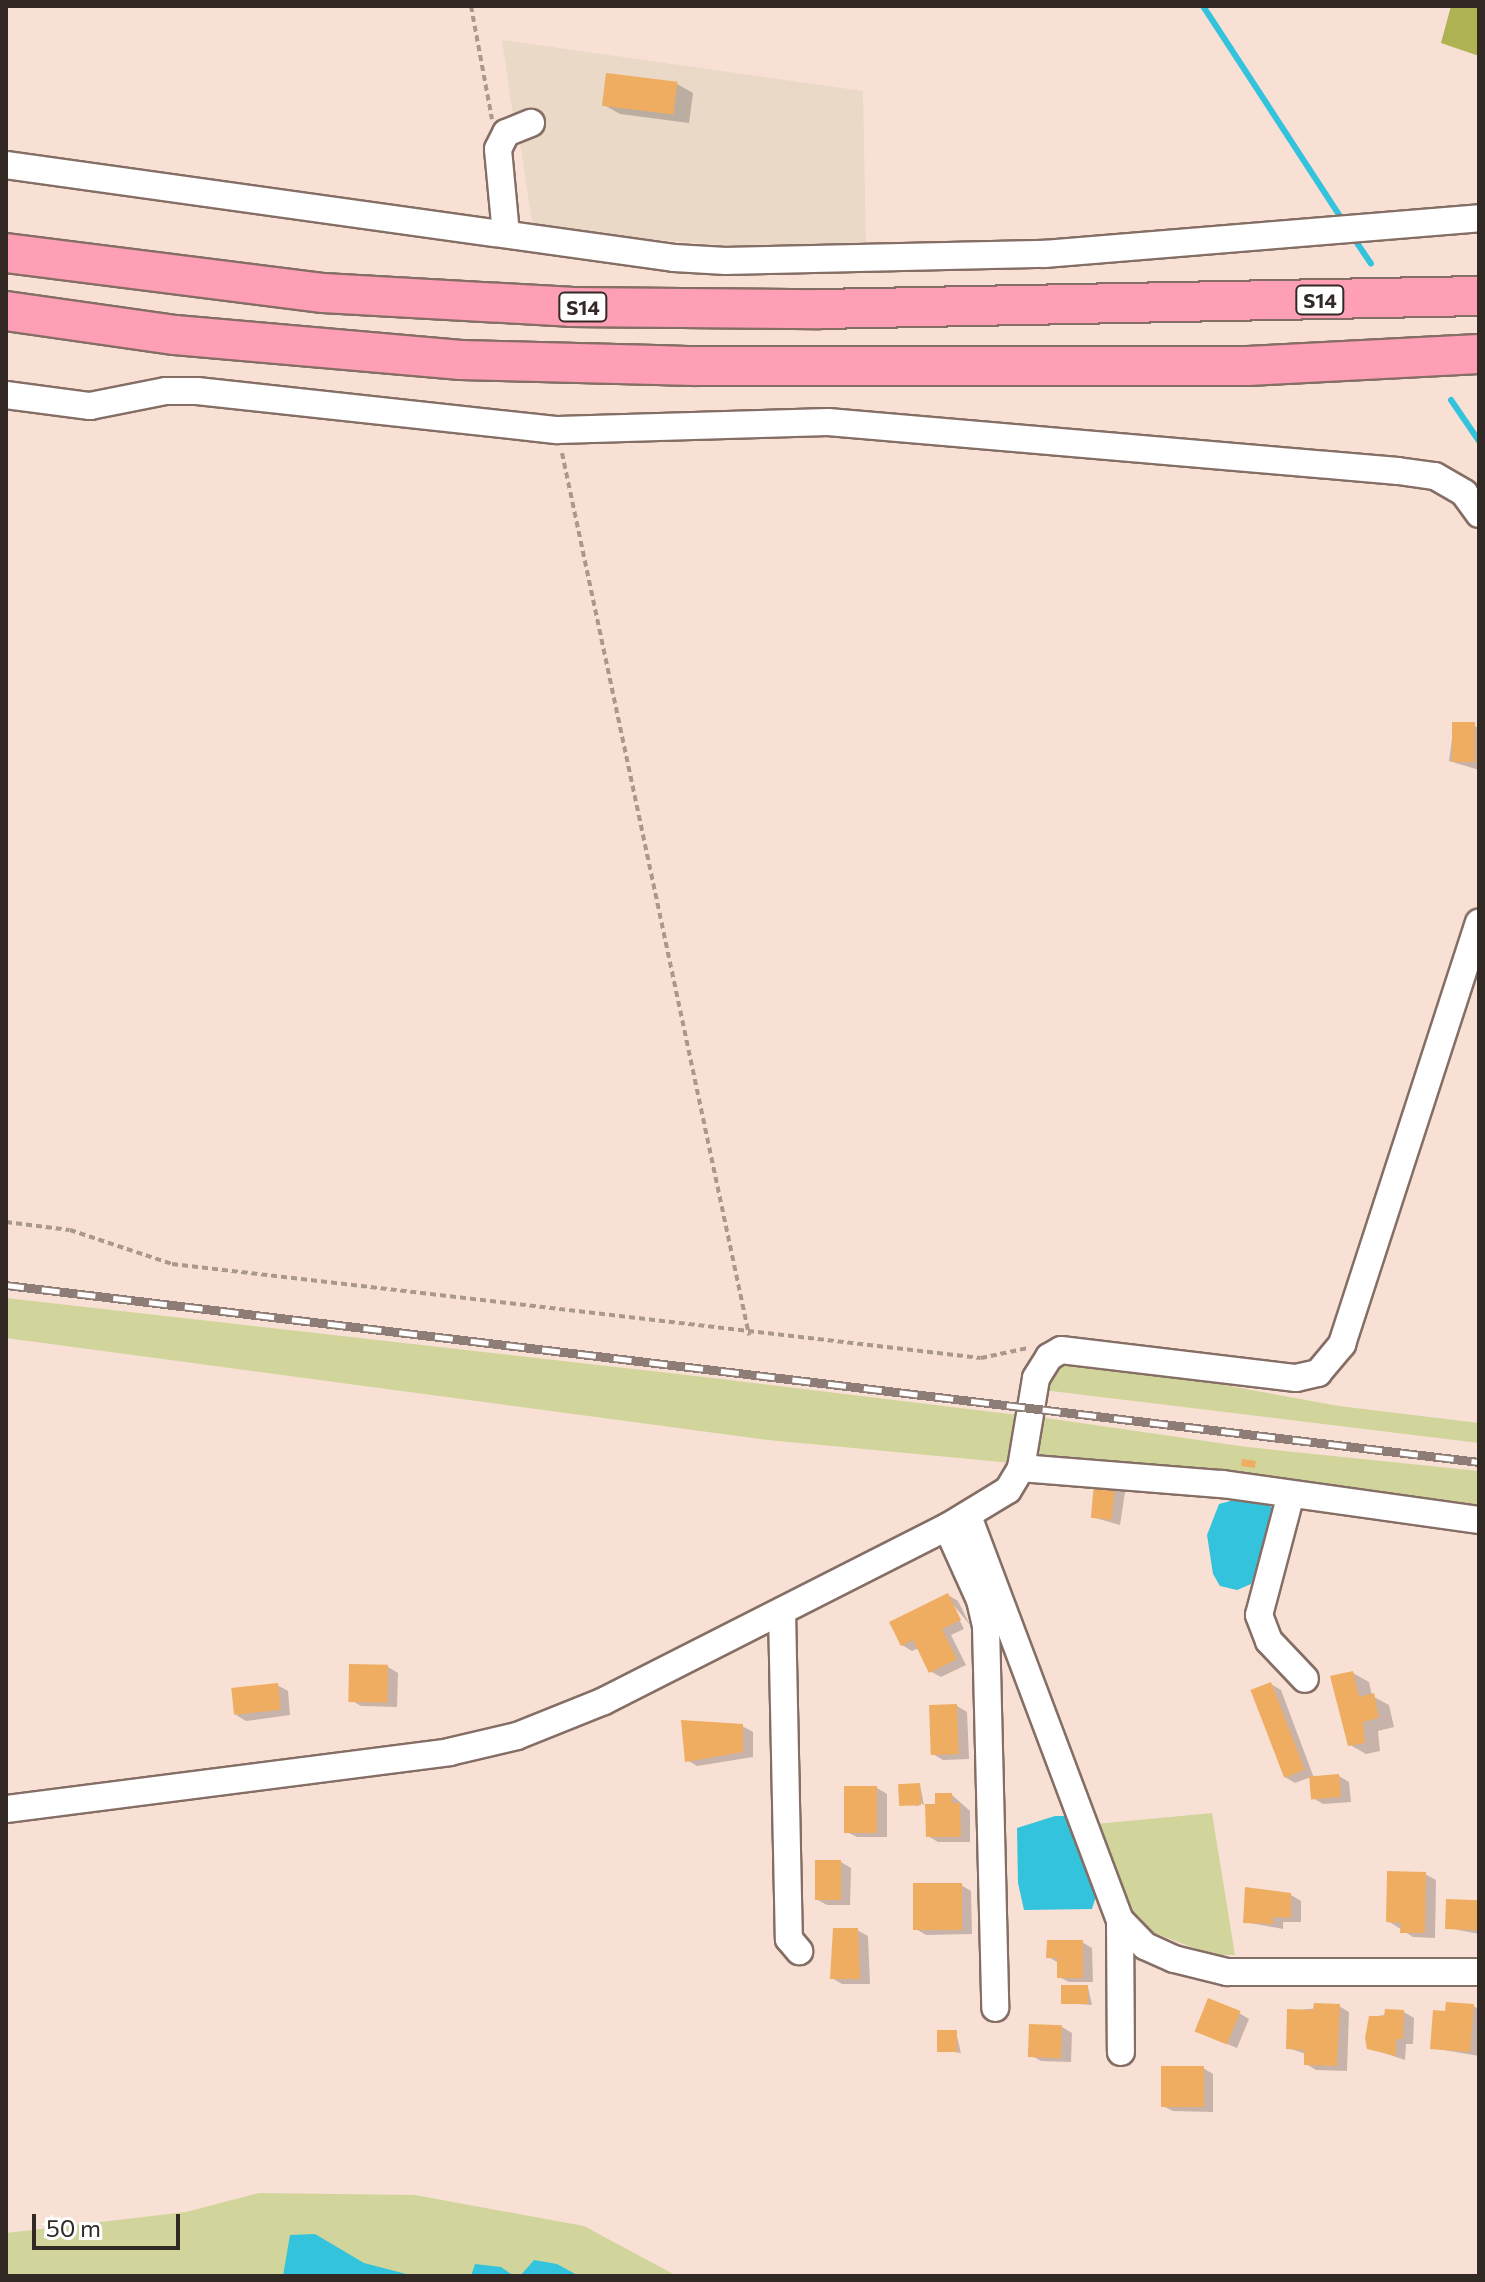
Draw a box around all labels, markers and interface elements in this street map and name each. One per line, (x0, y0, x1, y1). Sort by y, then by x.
road number: S14 (1294, 284, 1346, 316)
road number: S14 (557, 291, 609, 323)
scale bar (36, 2198, 184, 2248)
text: 50 m (46, 2213, 101, 2242)

